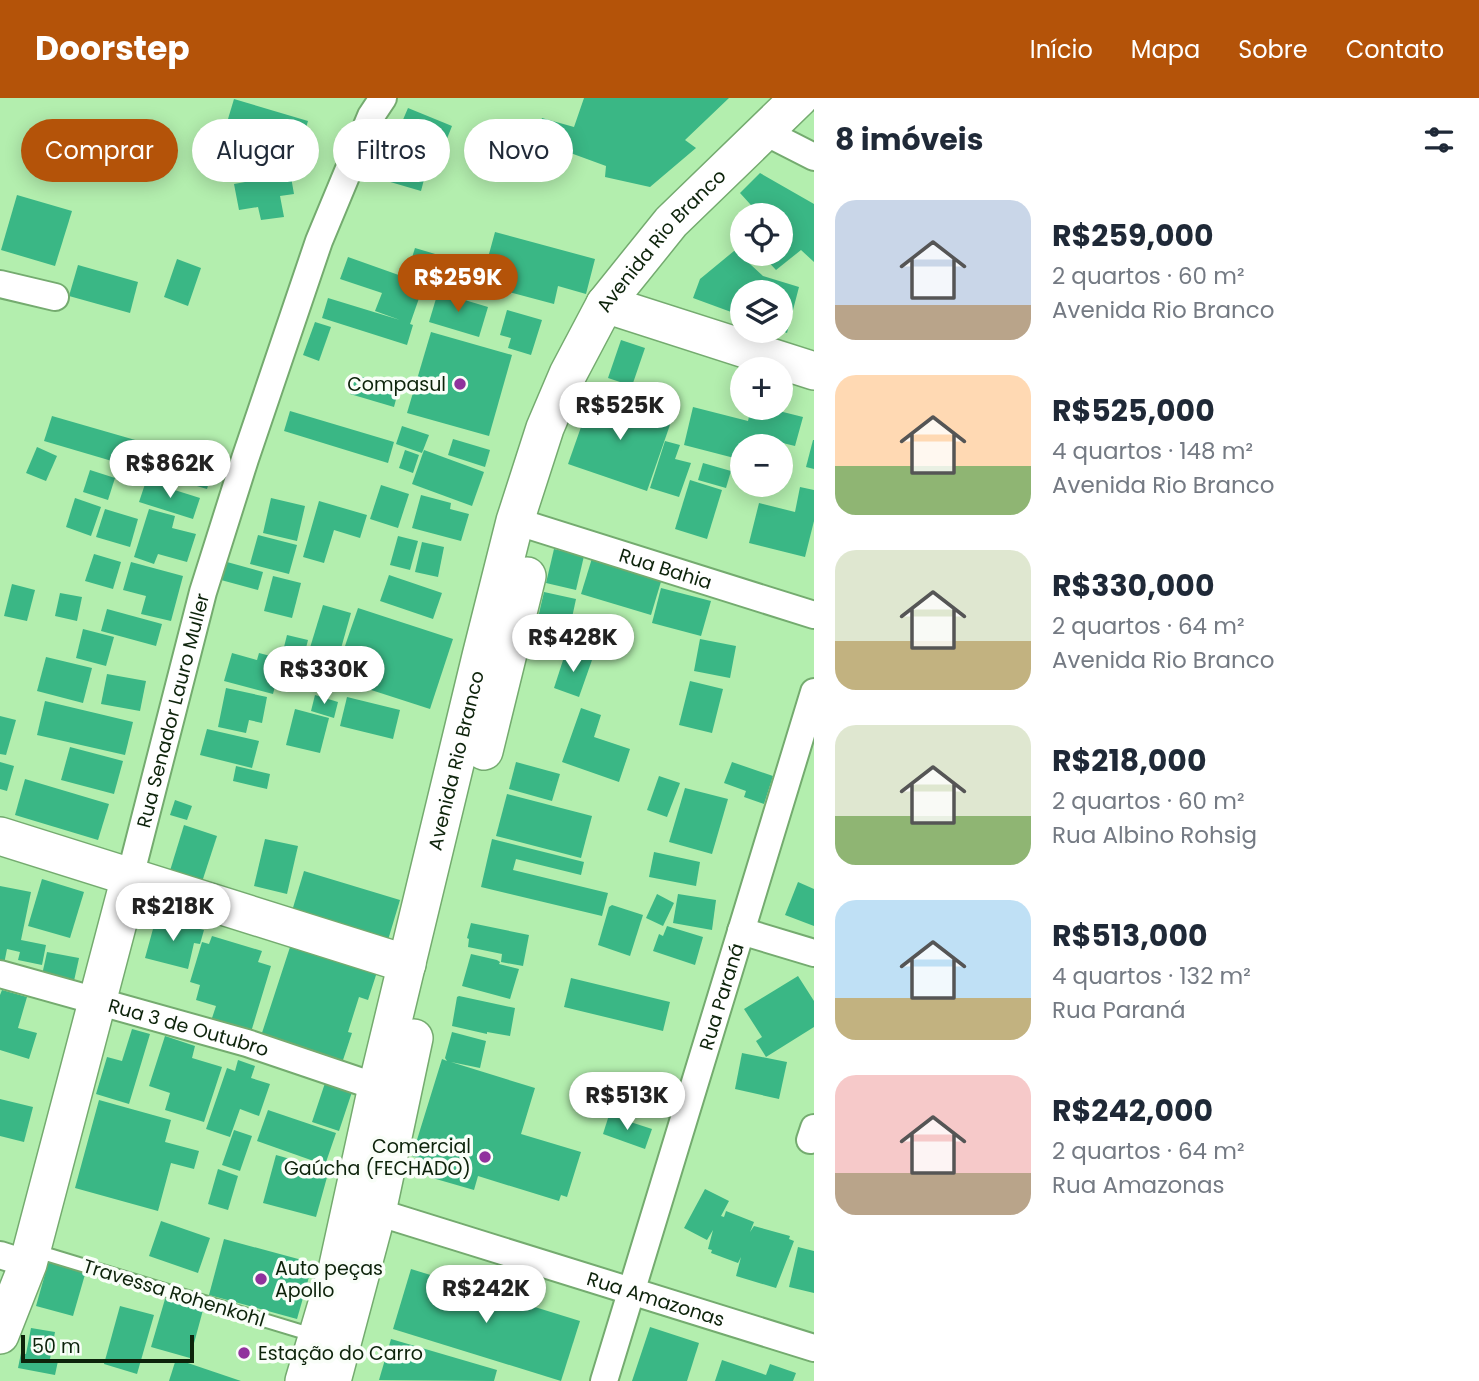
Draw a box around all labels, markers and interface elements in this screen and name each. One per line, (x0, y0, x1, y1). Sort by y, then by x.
text: Doorstep (35, 25, 190, 72)
text: Início (1030, 33, 1093, 66)
text: Mapa (1131, 33, 1200, 66)
text: Sobre (1238, 33, 1308, 66)
text: Contato (1346, 33, 1444, 66)
text: 8 imóveis (835, 118, 983, 161)
chip: Comprar (21, 119, 178, 182)
chip: Alugar (192, 119, 319, 182)
chip: Filtros (333, 119, 450, 182)
chip: Novo (464, 119, 573, 182)
icon: filters (1420, 121, 1458, 159)
street label: Avenida Rio Branco (590, 163, 732, 317)
map controls (730, 203, 793, 497)
button: locate (730, 203, 793, 266)
text: R$259,000 (1052, 214, 1214, 257)
icon: home (891, 228, 975, 312)
pin: R$259K (401, 254, 515, 314)
text: 2 quartos · 60 m² (1052, 260, 1245, 292)
text: R$259K (414, 261, 502, 293)
button: layers (730, 280, 793, 343)
text: Avenida Rio Branco (1052, 294, 1274, 326)
button: + (730, 357, 793, 420)
place label: Compasul (347, 371, 446, 398)
marker: Compasul (452, 376, 468, 392)
pin: R$525K (563, 382, 677, 442)
text: R$525K (575, 389, 665, 421)
text: R$525,000 (1052, 389, 1215, 432)
icon: home (891, 403, 975, 487)
button: − (730, 434, 793, 497)
text: 4 quartos · 148 m² (1052, 435, 1253, 467)
pin: R$862K (113, 440, 227, 500)
text: R$862K (126, 447, 214, 479)
text: Avenida Rio Branco (1052, 469, 1274, 501)
street label: Rua Bahia (616, 541, 716, 596)
text: R$330,000 (1052, 564, 1214, 607)
icon: home (891, 578, 975, 662)
street label: Rua Senador Lauro Muller (130, 590, 216, 831)
text: 2 quartos · 64 m² (1052, 610, 1245, 642)
pin: R$428K (516, 614, 630, 674)
text: R$428K (528, 621, 618, 653)
text: Avenida Rio Branco (1052, 644, 1274, 676)
pin: R$330K (267, 646, 381, 706)
text: R$330K (280, 653, 369, 685)
street label: Avenida Rio Branco (421, 668, 490, 853)
text: R$218,000 (1052, 739, 1206, 782)
icon: home (891, 753, 975, 837)
text: 2 quartos · 60 m² (1052, 785, 1245, 817)
text: Rua Albino Rohsig (1052, 819, 1257, 851)
pin: R$218K (116, 884, 230, 943)
text: R$218K (132, 890, 214, 922)
text: R$513,000 (1052, 914, 1208, 957)
icon: home (891, 928, 975, 1012)
street label: Rua Paraná (692, 940, 750, 1053)
text: 4 quartos · 132 m² (1052, 960, 1251, 992)
street label: Rua 3 de Outubro (105, 991, 273, 1063)
text: Rua Paraná (1052, 994, 1186, 1026)
pin: R$513K (570, 1072, 684, 1132)
text: R$513K (585, 1079, 669, 1111)
text: R$242,000 (1052, 1089, 1213, 1132)
icon: home (891, 1103, 975, 1187)
place label: Comercial Gaúcha (FECHADO) (284, 1133, 471, 1182)
text: 2 quartos · 64 m² (1052, 1135, 1245, 1167)
marker: Comercial Gaúcha (FECHADO) (477, 1149, 493, 1165)
text: Rua Amazonas (1052, 1169, 1225, 1201)
street label: Travessa Rohenkohl (80, 1252, 268, 1334)
place label: Auto peças Apollo (275, 1255, 383, 1304)
street label: Rua Amazonas (584, 1265, 728, 1333)
pin: R$242K (429, 1266, 543, 1325)
marker: Auto peças Apollo (253, 1271, 269, 1287)
text: R$242K (442, 1272, 530, 1304)
scale bar (21, 1332, 194, 1364)
text: 50 m (32, 1333, 81, 1360)
place label: Estação do Carro (258, 1340, 423, 1367)
marker: Estação do Carro (236, 1345, 252, 1361)

